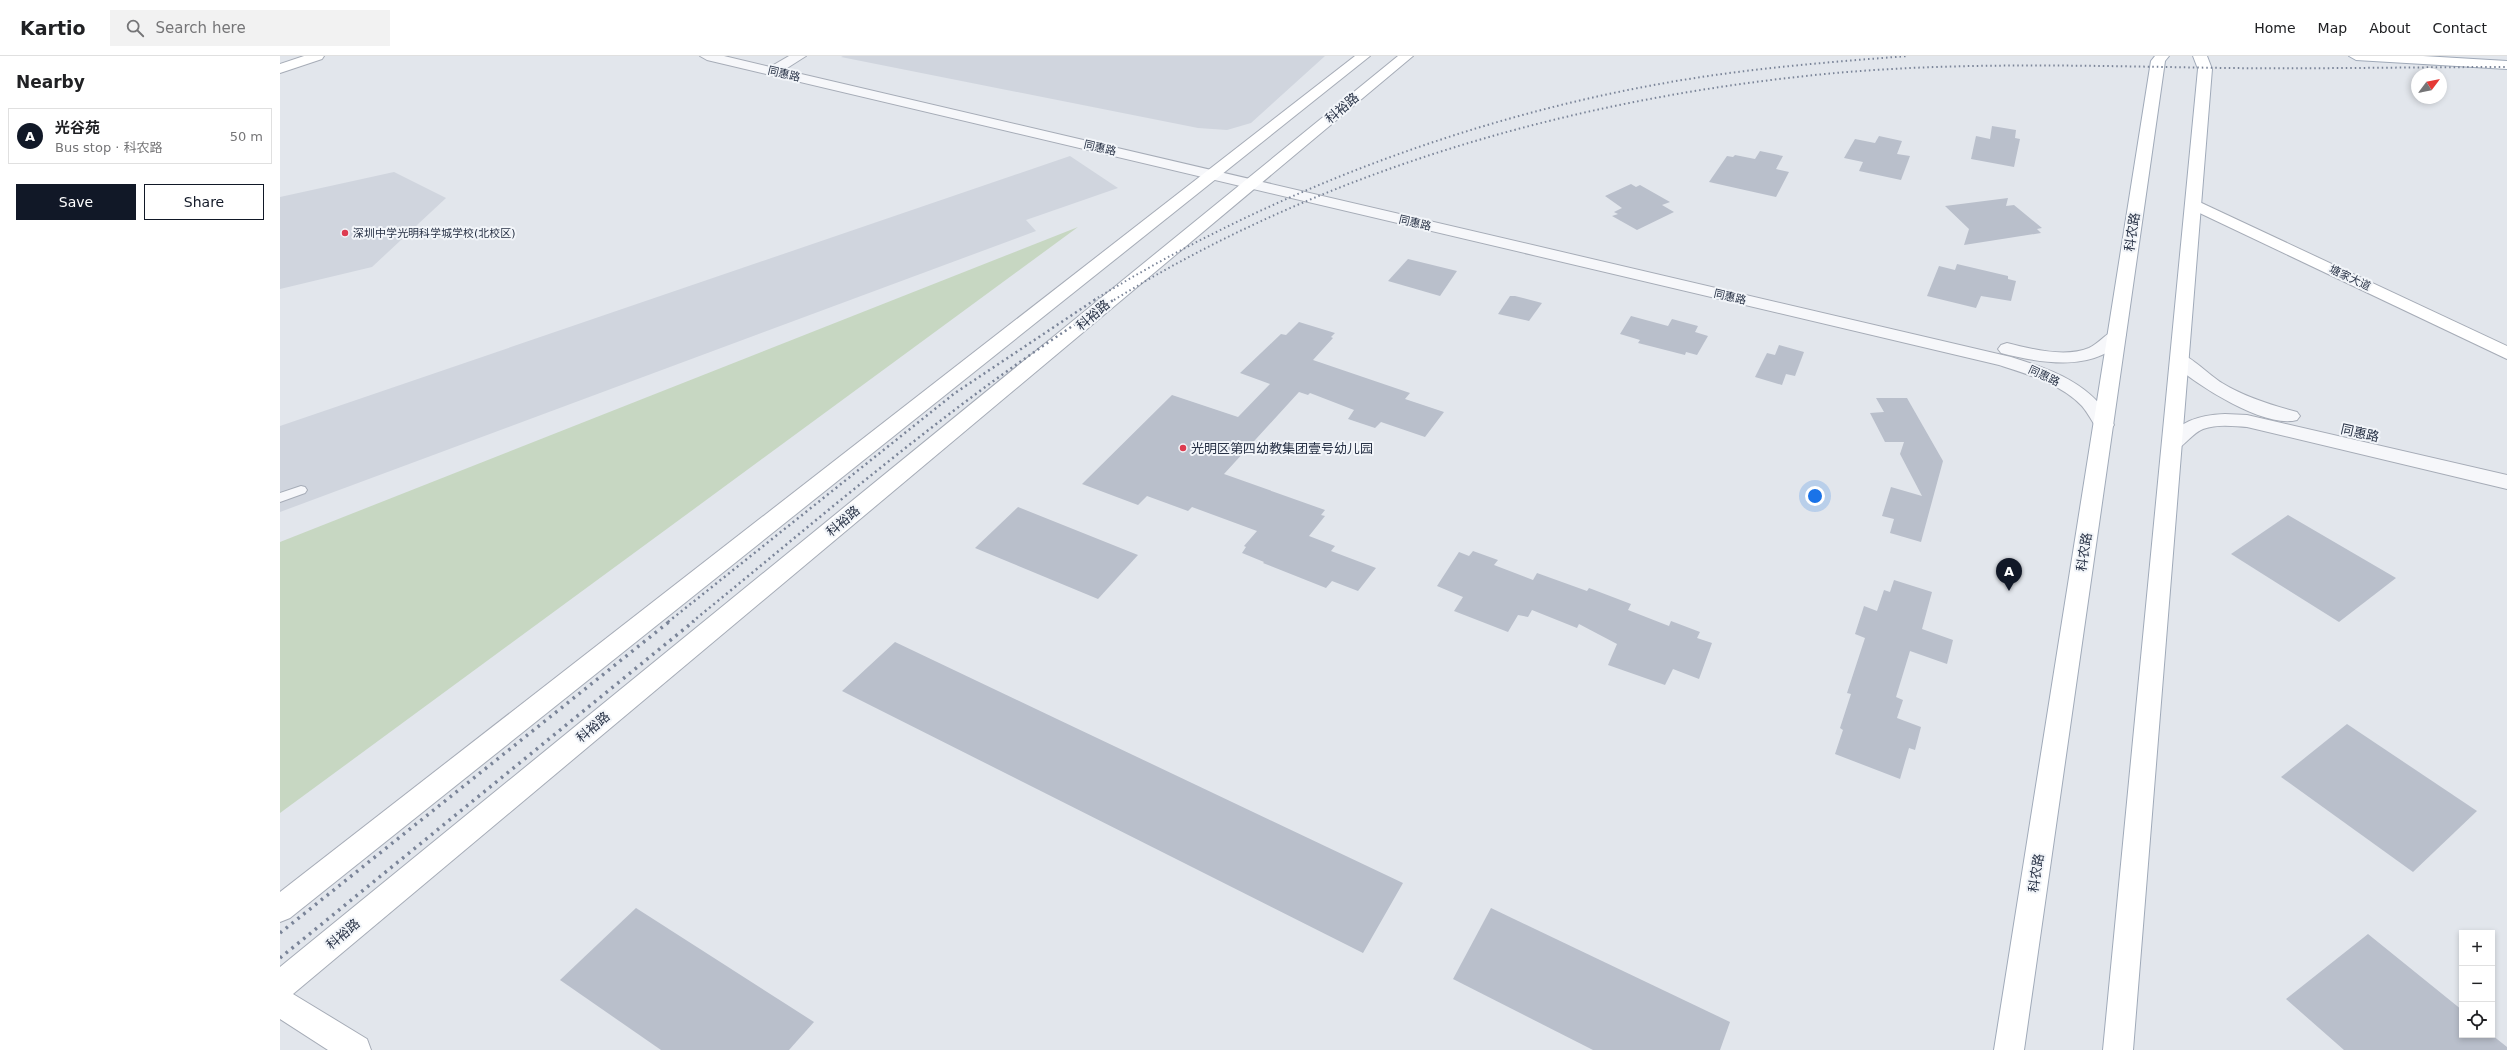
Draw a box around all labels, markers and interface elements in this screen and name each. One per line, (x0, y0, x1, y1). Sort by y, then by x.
search box (110, 10, 390, 46)
text: Kartio (20, 17, 86, 39)
icon: search (124, 17, 146, 39)
text: Search here (156, 19, 246, 37)
text: Home (2254, 20, 2296, 36)
text: Map (2318, 20, 2347, 36)
text: About (2369, 20, 2411, 36)
text: Contact (2433, 20, 2487, 36)
street label: 同惠路 (766, 64, 802, 84)
north arrow (2411, 68, 2447, 104)
text: Nearby (16, 72, 85, 92)
street label: 科裕路 (1322, 90, 1362, 126)
text: 光谷苑 (55, 119, 100, 137)
text: A (25, 129, 35, 144)
text: 50 m (230, 129, 263, 144)
street label: 同惠路 (1082, 138, 1118, 158)
text: Bus stop · 科农路 (55, 140, 163, 155)
button: Save (16, 184, 136, 220)
button: Share (144, 184, 264, 220)
street label: 科农路 (2122, 212, 2142, 252)
street label: 同惠路 (1397, 213, 1433, 233)
place label: 深圳中学光明科学城学校(北校区) (353, 227, 516, 240)
marker: 深圳中学光明科学城学校(北校区) (340, 228, 350, 238)
street label: 塘家大道 (2327, 263, 2373, 293)
street label: 同惠路 (1712, 287, 1748, 307)
street label: 科裕路 (1073, 297, 1113, 333)
street label: 同惠路 (2026, 363, 2062, 389)
street label: 同惠路 (2339, 421, 2381, 445)
place label: 光明区第四幼教集团壹号幼儿园 (1191, 441, 1373, 456)
marker: 光明区第四幼教集团壹号幼儿园 (1178, 443, 1188, 453)
your location (1805, 486, 1825, 506)
street label: 科裕路 (823, 503, 863, 539)
street label: 科农路 (2074, 532, 2094, 572)
pin: A (1996, 558, 2022, 591)
street label: 科裕路 (573, 709, 613, 745)
street label: 科农路 (2026, 853, 2046, 893)
street label: 科裕路 (323, 916, 363, 952)
map controls (2459, 930, 2495, 1038)
button: + (2459, 930, 2495, 966)
button: − (2459, 966, 2495, 1002)
button: locate (2459, 1002, 2495, 1038)

